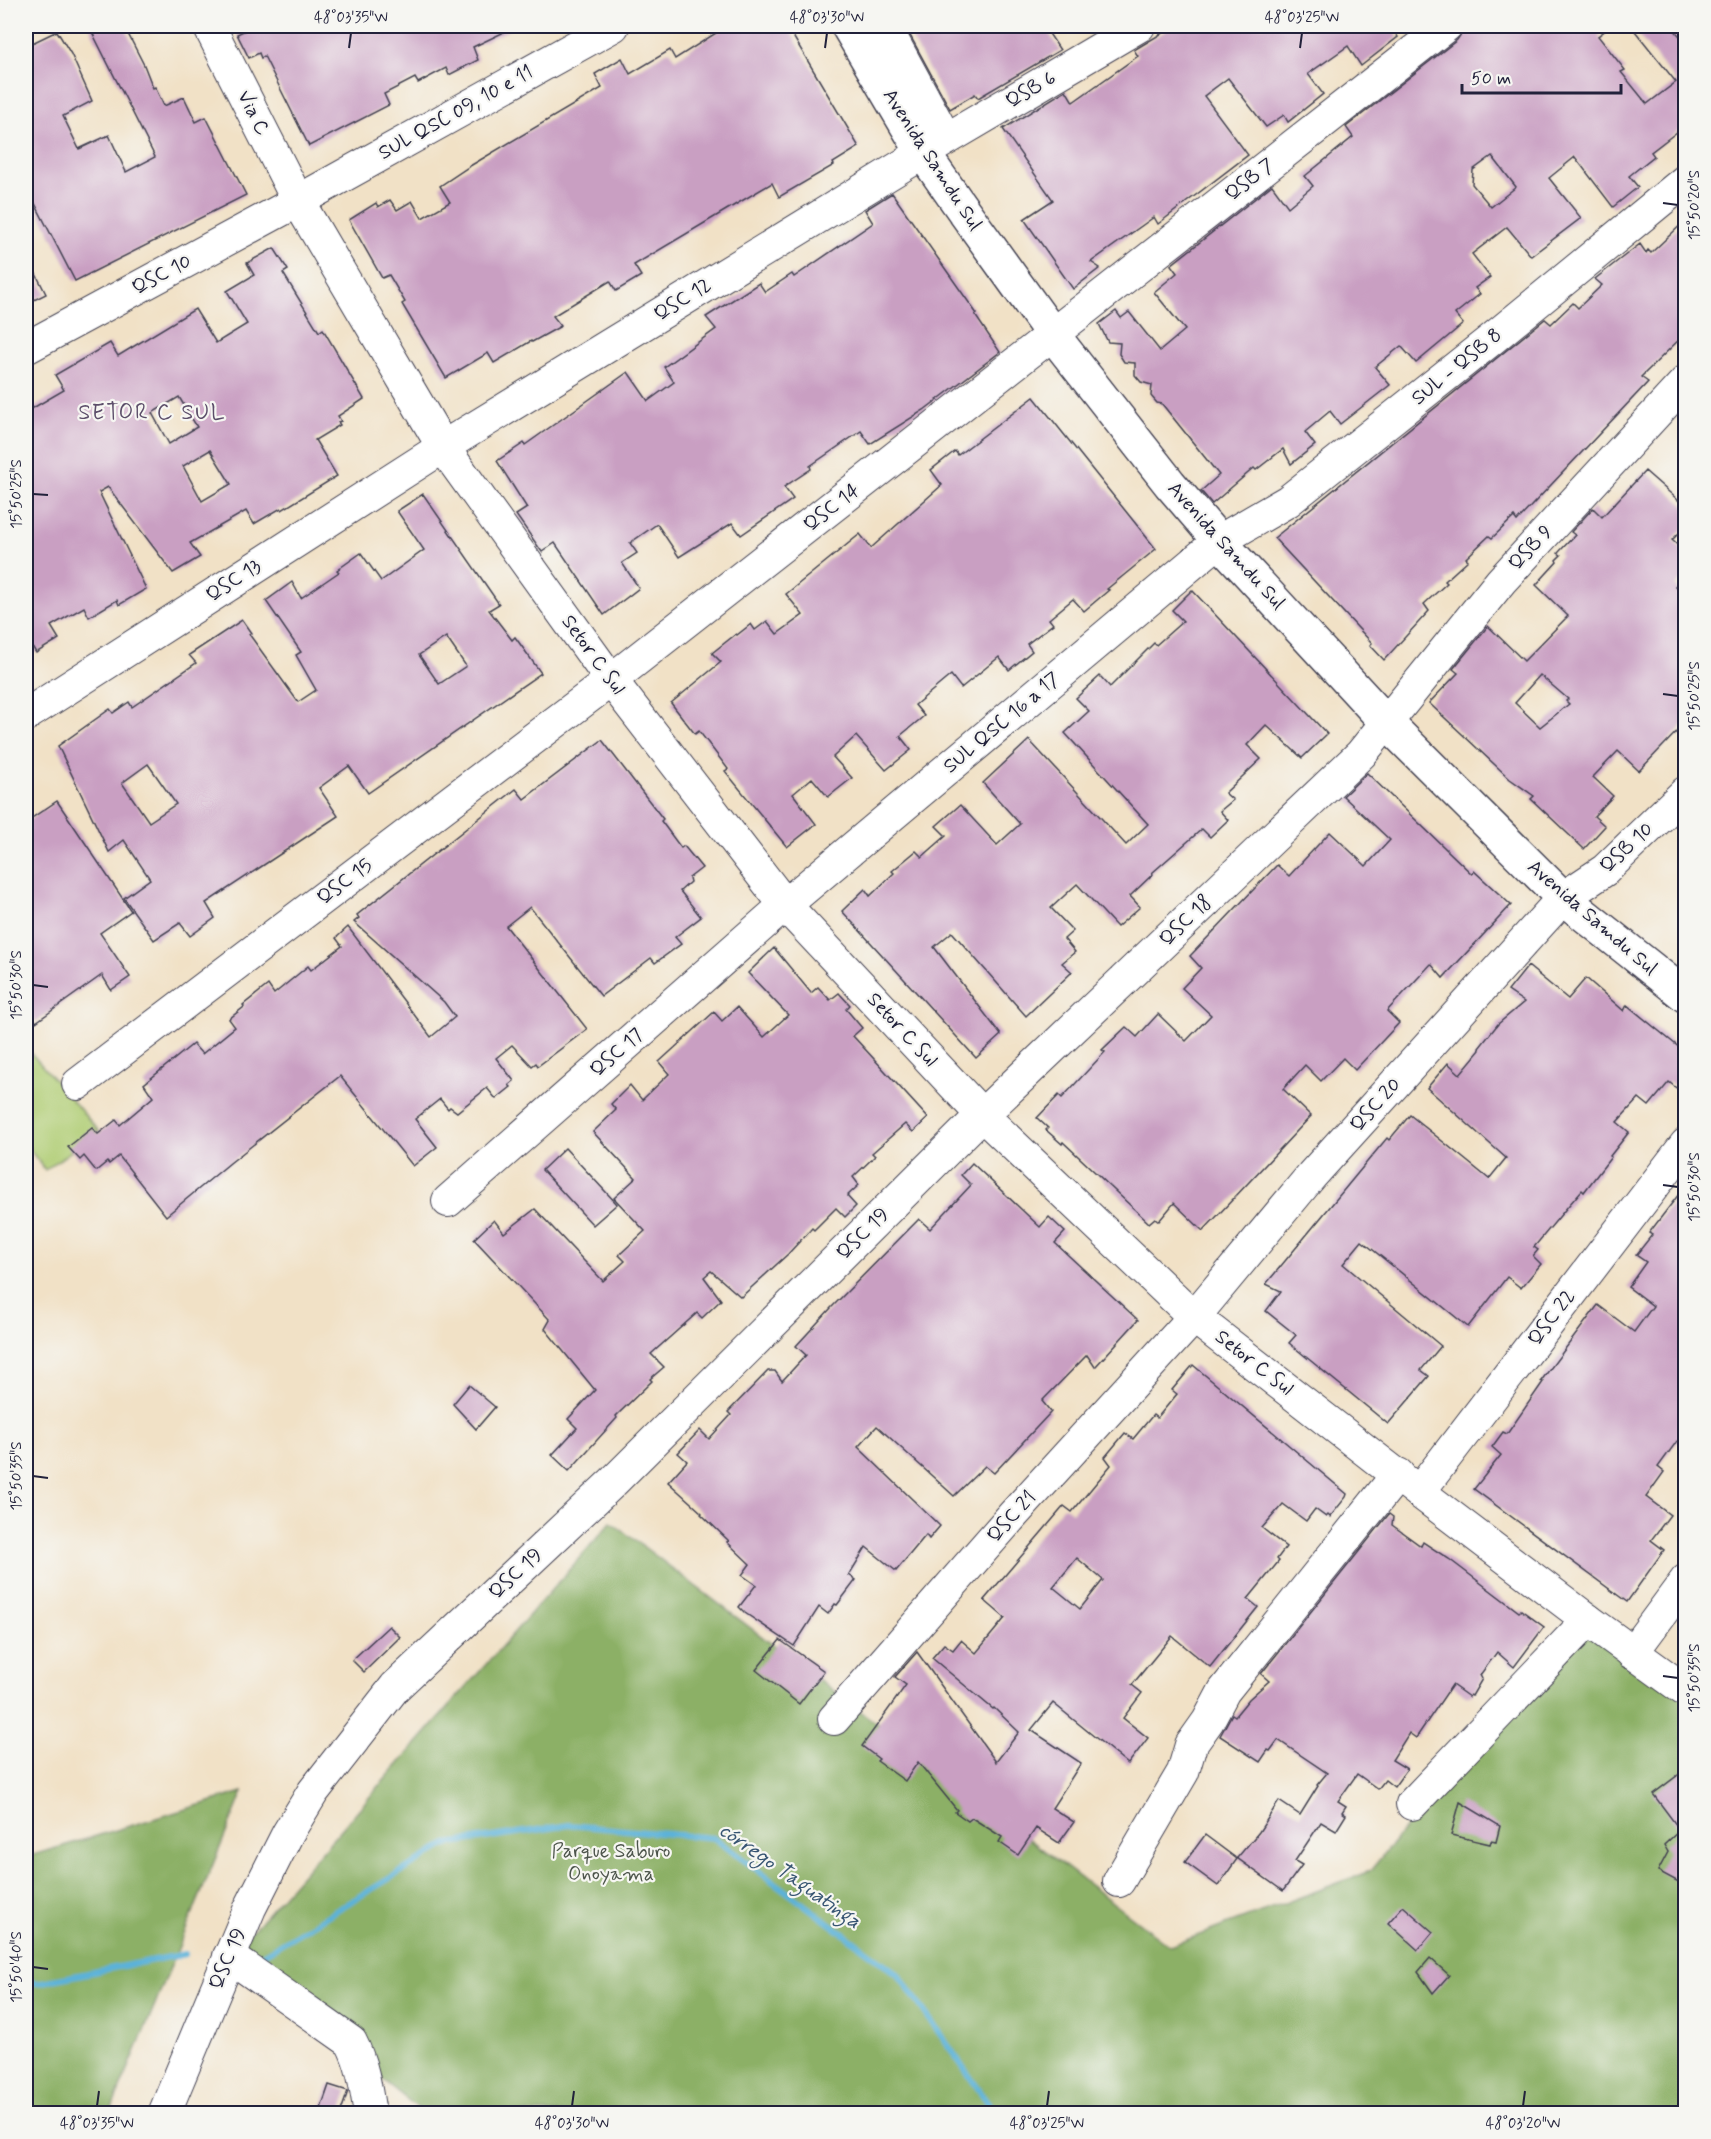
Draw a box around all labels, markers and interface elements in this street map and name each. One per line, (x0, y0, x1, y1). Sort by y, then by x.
text: 48°03'35"W (314, 8, 388, 28)
text: 48°03'30"W (790, 8, 864, 28)
text: 48°03'25"W (1265, 8, 1339, 28)
scale bar (1462, 57, 1621, 95)
street label: SUL QSC 09, 10 e 11 (374, 59, 538, 167)
street label: QSB 6 (1001, 65, 1061, 115)
text: 50 m (1471, 67, 1511, 91)
street label: Avenida Samdu Sul (876, 84, 988, 236)
street label: Via C (230, 86, 276, 140)
street label: QSB 7 (1220, 152, 1280, 208)
text: 15°50'20"S (1685, 170, 1705, 240)
street label: QSC 10 (128, 248, 196, 302)
street label: QSC 12 (649, 272, 717, 328)
street label: SUL - QSB 8 (1406, 322, 1508, 412)
district label: SETOR C SUL (78, 399, 226, 427)
text: 15°50'25"S (7, 459, 27, 529)
street label: Avenida Samdu Sul (1161, 476, 1291, 616)
street label: QSC 14 (798, 478, 866, 538)
street label: QSB 9 (1503, 519, 1559, 577)
street label: QSC 13 (201, 553, 267, 609)
street label: Setor C Sul (555, 610, 631, 700)
text: 15°50'25"S (1685, 661, 1705, 731)
street label: SUL QSC 16 a 17 (938, 666, 1066, 780)
street label: QSB 10 (1594, 816, 1660, 880)
street label: QSC 15 (312, 852, 378, 912)
street label: Avenida Samdu Sul (1521, 854, 1663, 982)
street label: QSC 18 (1154, 889, 1218, 953)
text: 15°50'30"S (7, 950, 27, 1020)
street label: Setor C Sul (861, 987, 943, 1073)
street label: QSC 17 (585, 1022, 649, 1084)
street label: QSC 20 (1344, 1072, 1408, 1138)
text: 15°50'30"S (1685, 1152, 1705, 1222)
street label: QSC 19 (831, 1202, 895, 1266)
street label: QSC 22 (1522, 1284, 1582, 1352)
street label: Setor C Sul (1209, 1324, 1299, 1402)
text: 15°50'35"S (7, 1441, 27, 1511)
street label: QSC 21 (981, 1485, 1043, 1549)
street label: QSC 19 (483, 1542, 549, 1606)
text: 15°50'35"S (1685, 1643, 1705, 1713)
water label: córrego Taguatinga (712, 1817, 867, 1937)
park label: Parque Saburo Onoyama (551, 1838, 671, 1888)
street label: QSC 19 (203, 1924, 253, 1994)
text: 15°50'40"S (7, 1931, 27, 2003)
text: 48°03'35"W (60, 2114, 134, 2134)
text: 48°03'30"W (535, 2114, 609, 2134)
text: 48°03'25"W (1010, 2114, 1084, 2134)
text: 48°03'20"W (1486, 2114, 1560, 2134)

